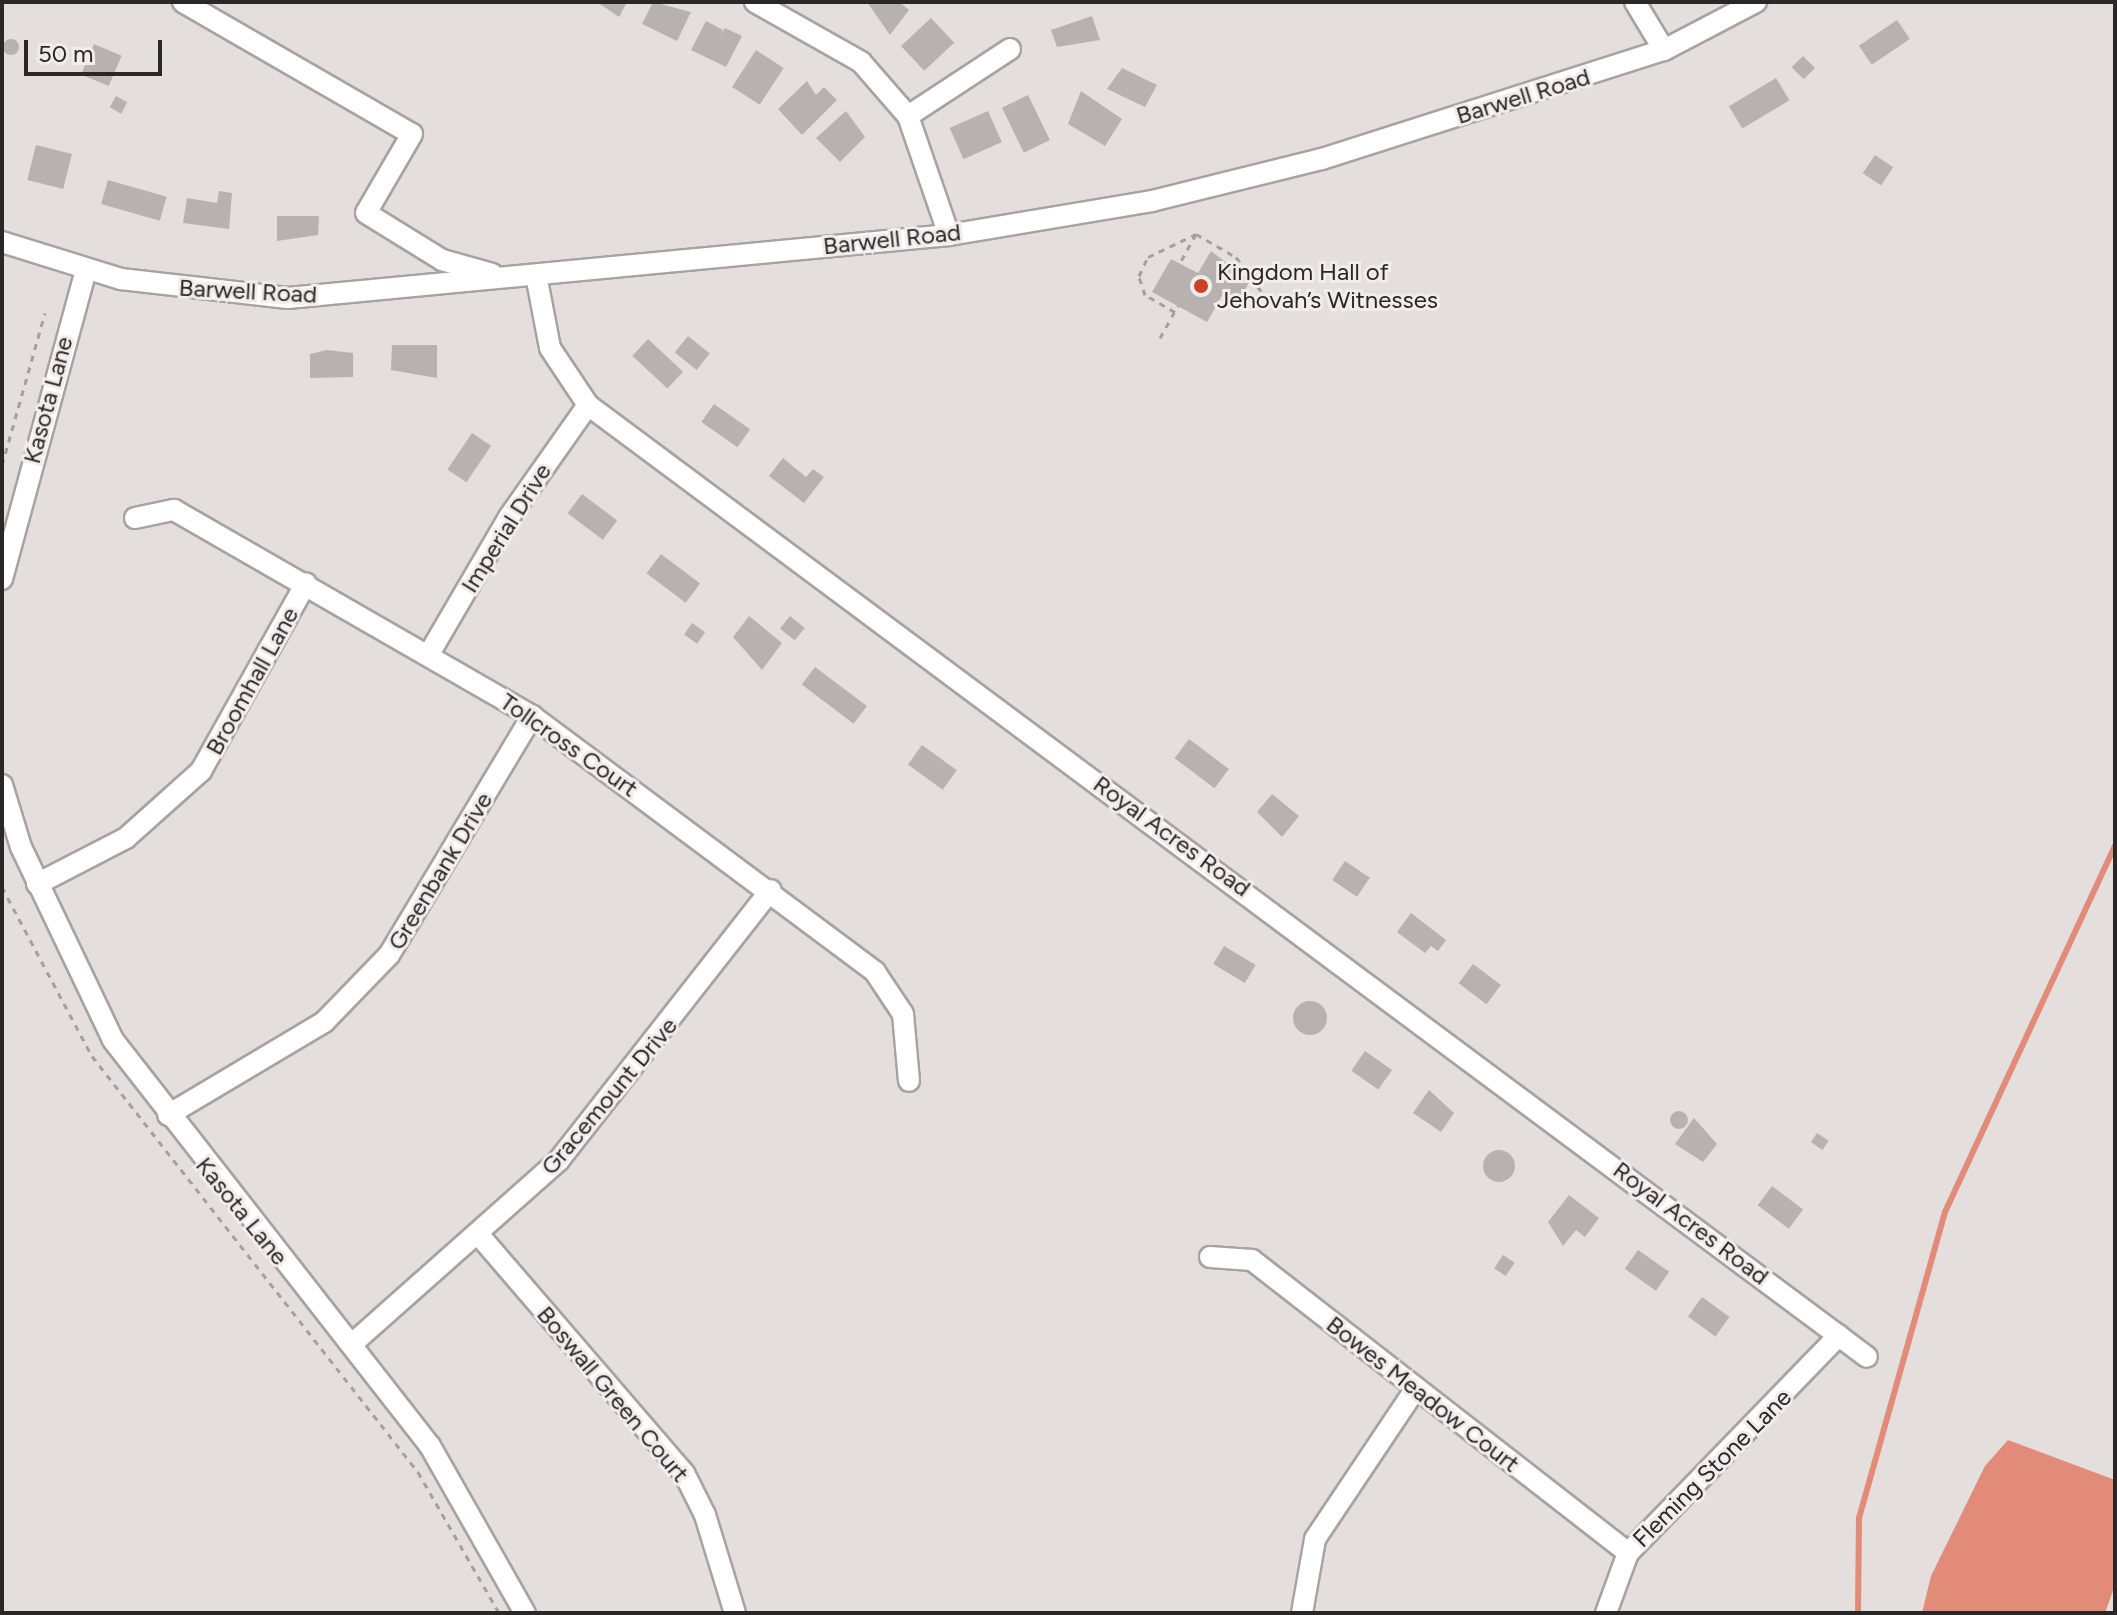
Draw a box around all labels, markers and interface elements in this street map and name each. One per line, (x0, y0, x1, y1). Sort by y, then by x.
scale bar (28, 24, 166, 74)
text: 50 m (38, 39, 94, 68)
street label: Barwell Road (1453, 62, 1593, 130)
street label: Barwell Road (822, 217, 962, 261)
place label: Kingdom Hall of Jehovah’s Witnesses (1217, 258, 1438, 314)
street label: Barwell Road (178, 273, 318, 309)
marker: Kingdom Hall of Jehovah’s Witnesses (1192, 277, 1210, 295)
street label: Kasota Lane (17, 333, 79, 467)
street label: Imperial Drive (455, 458, 557, 598)
street label: Broomhall Lane (200, 602, 304, 760)
street label: Tollcross Court (495, 687, 643, 803)
street label: Royal Acres Road (1088, 769, 1256, 903)
street label: Greenbank Drive (382, 787, 498, 955)
street label: Gracemount Drive (535, 1012, 683, 1180)
street label: Kasota Lane (190, 1151, 294, 1271)
street label: Royal Acres Road (1608, 1155, 1774, 1291)
street label: Boswall Green Court (531, 1300, 695, 1488)
street label: Bowes Meadow Court (1321, 1310, 1525, 1478)
street label: Fleming Stone Lane (1627, 1383, 1797, 1553)

